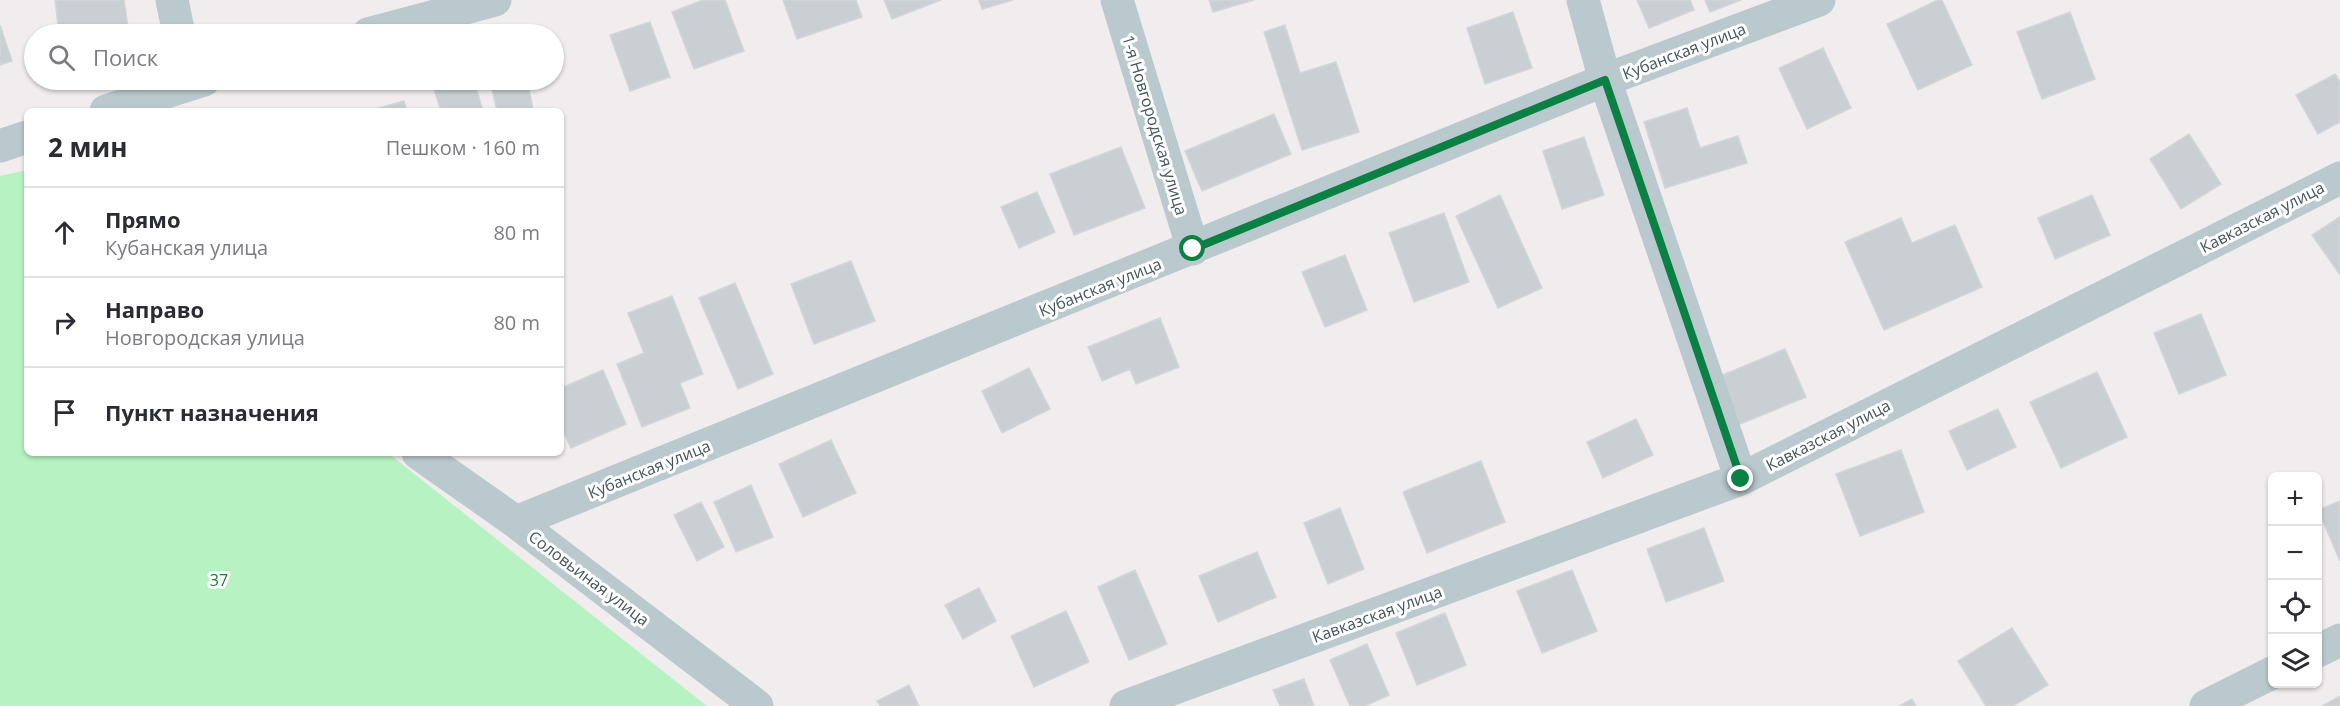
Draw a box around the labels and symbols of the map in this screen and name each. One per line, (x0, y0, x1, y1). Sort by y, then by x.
street label: Кубанская улица (1619, 17, 1749, 85)
street label: 1-я Новгородская улица (1117, 32, 1193, 218)
street label: Кавказская улица (2196, 176, 2328, 258)
route start (1179, 235, 1205, 261)
street label: Кубанская улица (1035, 252, 1165, 322)
street label: Кавказская улица (1762, 394, 1894, 476)
street label: Кубанская улица (584, 434, 714, 504)
route end (1727, 465, 1753, 491)
street label: Соловьиная улица (524, 525, 654, 631)
park label: 37 (210, 569, 228, 591)
street label: Кавказская улица (1309, 580, 1445, 648)

